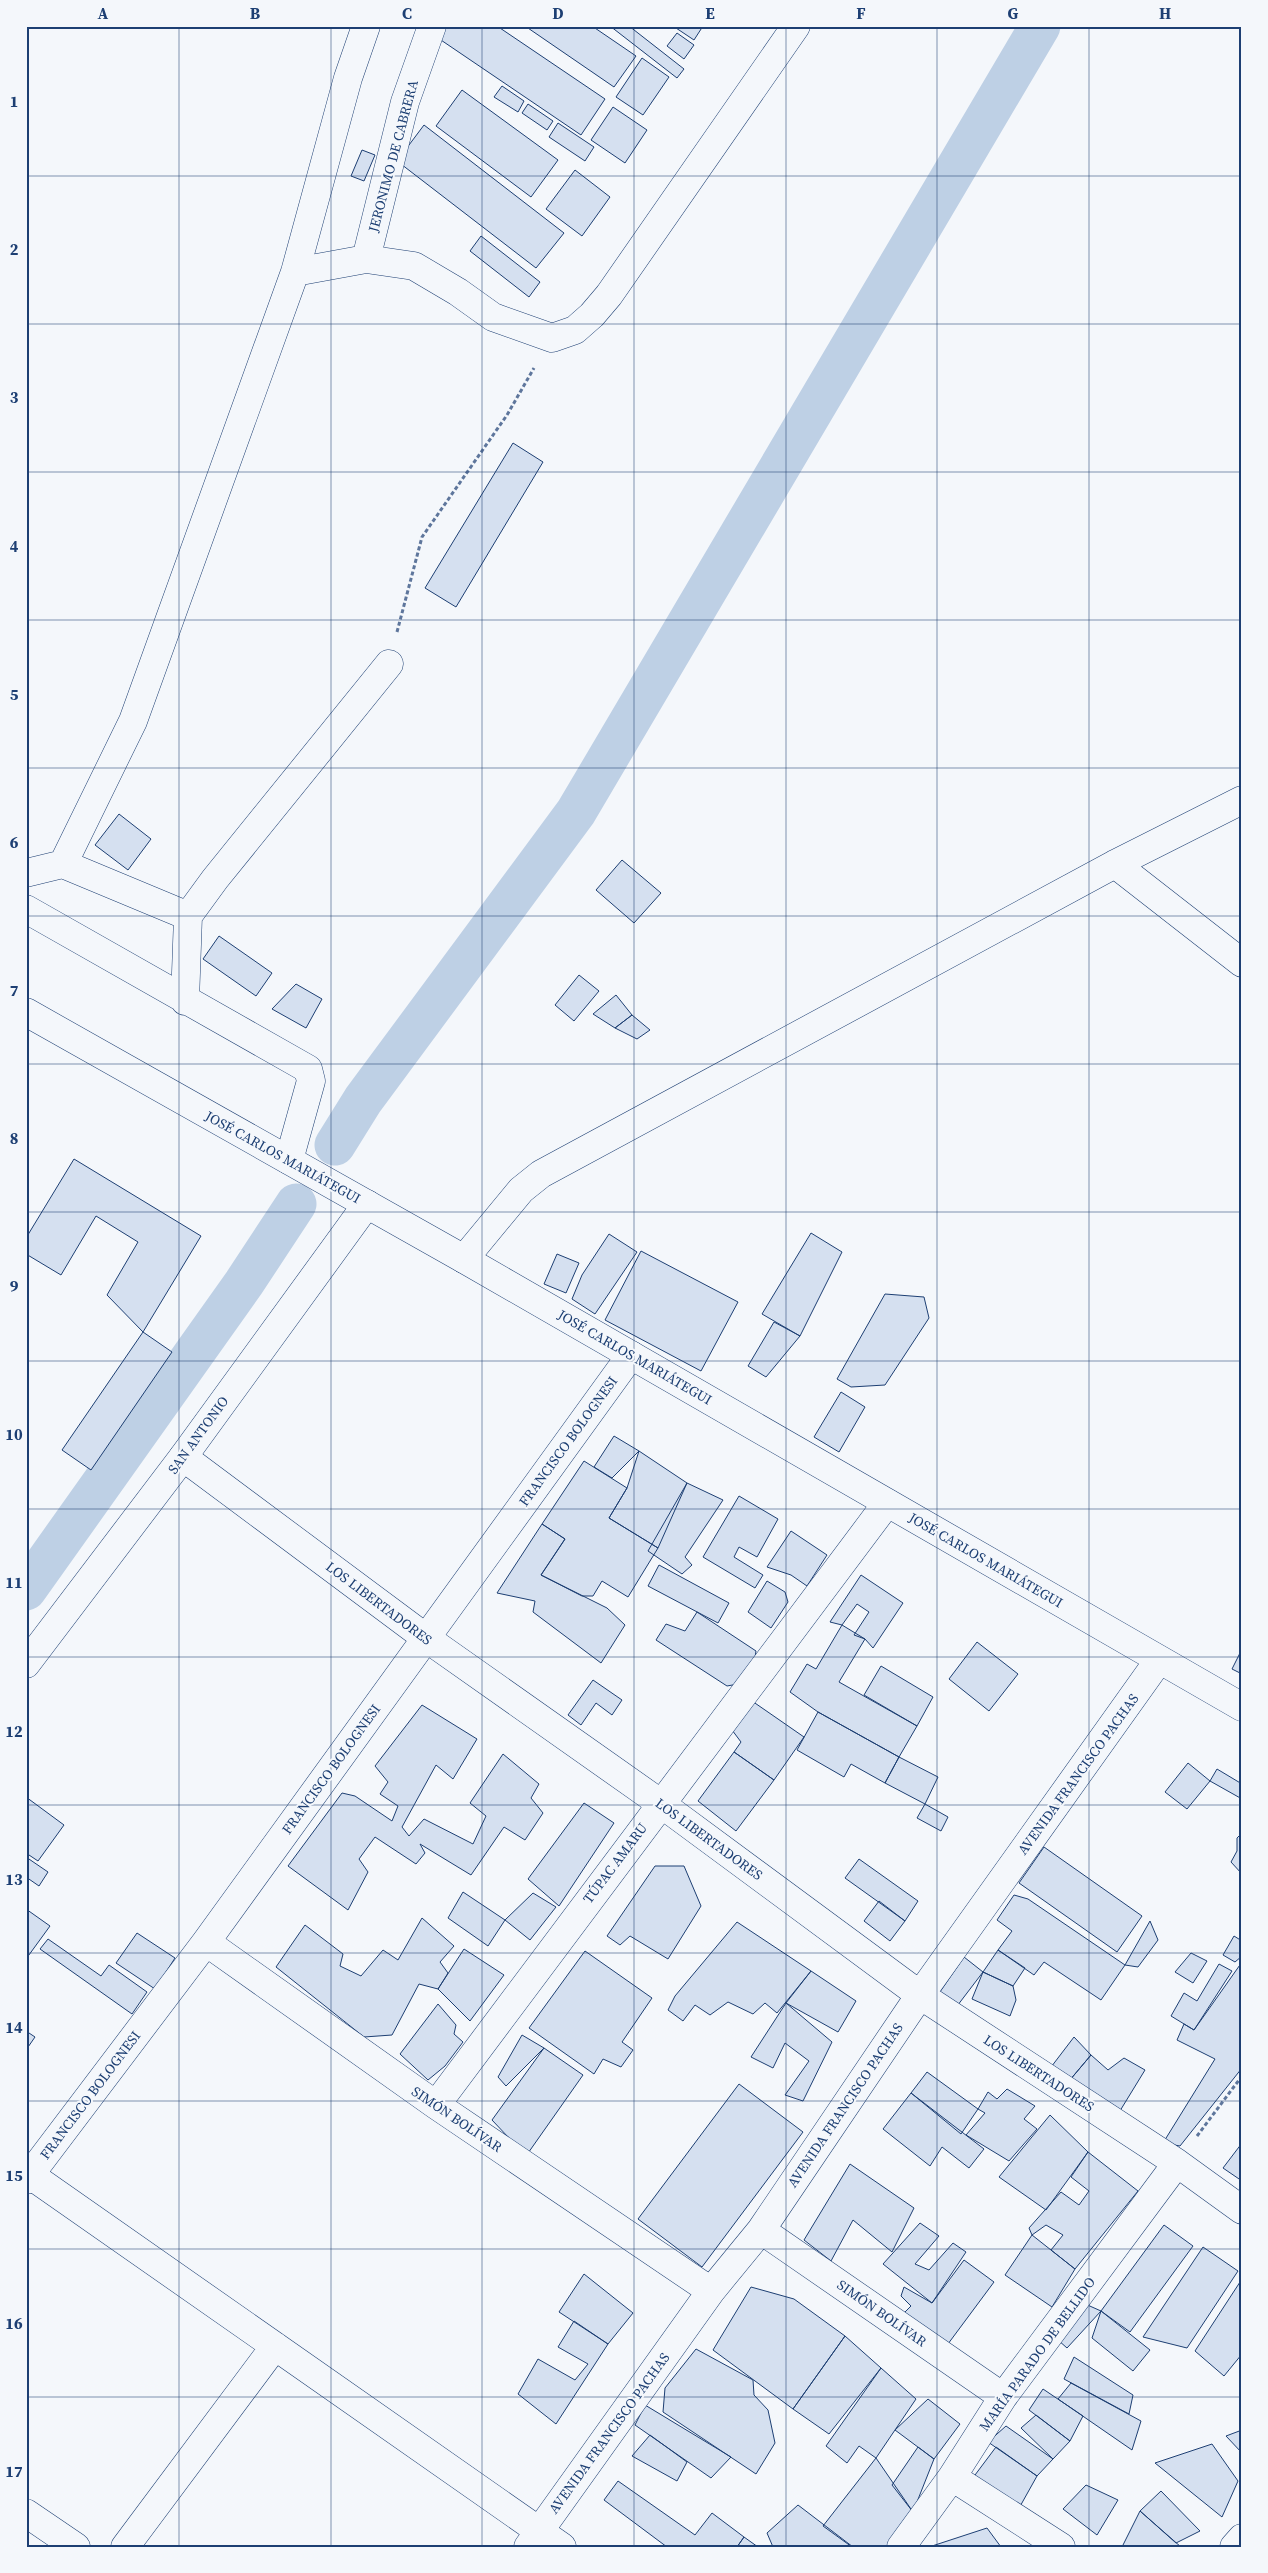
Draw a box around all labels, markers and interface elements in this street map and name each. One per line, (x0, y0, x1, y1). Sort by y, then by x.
text: A (98, 2, 109, 24)
text: B (250, 2, 261, 24)
text: C (402, 2, 412, 24)
text: D (552, 2, 564, 24)
text: E (705, 2, 715, 24)
text: F (856, 2, 866, 24)
text: G (1008, 2, 1019, 24)
text: H (1159, 2, 1171, 24)
street label: JERONIMO DE CABRERA (363, 77, 423, 235)
text: 1 (10, 90, 18, 112)
text: 2 (10, 238, 19, 260)
text: 3 (10, 386, 19, 408)
text: 4 (10, 535, 19, 557)
text: 5 (10, 683, 19, 705)
text: 6 (10, 831, 19, 853)
text: 7 (10, 979, 19, 1001)
street label: JOSÉ CARLOS MARIÁTEGUI (201, 1105, 364, 1208)
text: 8 (10, 1127, 18, 1149)
text: 9 (10, 1275, 19, 1297)
street label: JOSÉ CARLOS MARIÁTEGUI (553, 1304, 716, 1409)
street label: FRANCISCO BOLOGNESI (514, 1372, 622, 1510)
street label: SAN ANTONIO (163, 1392, 233, 1478)
text: 10 (5, 1423, 23, 1445)
street label: JOSÉ CARLOS MARIÁTEGUI (904, 1507, 1067, 1612)
street label: LOS LIBERTADORES (322, 1556, 436, 1650)
text: 11 (5, 1571, 23, 1593)
street label: AVENIDA FRANCISCO PACHAS (1013, 1689, 1143, 1859)
street label: FRANCISCO BOLOGNESI (277, 1700, 385, 1838)
text: 12 (5, 1720, 23, 1742)
street label: LOS LIBERTADORES (651, 1793, 767, 1885)
street label: TÚPAC AMARU (578, 1819, 652, 1907)
text: 13 (5, 1868, 23, 1890)
text: 14 (5, 2016, 23, 2038)
street label: AVENIDA FRANCISCO PACHAS (782, 2019, 908, 2191)
street label: FRANCISCO BOLOGNESI (35, 2027, 145, 2163)
street label: LOS LIBERTADORES (980, 2030, 1098, 2116)
street label: SIMÓN BOLÍVAR (408, 2081, 506, 2157)
text: 15 (5, 2164, 23, 2186)
street label: MARÍA PARADO DE BELLIDO (974, 2273, 1100, 2435)
street label: SIMÓN BOLÍVAR (833, 2275, 931, 2351)
text: 16 (5, 2312, 23, 2334)
street label: AVENIDA FRANCISCO PACHAS (544, 2348, 674, 2518)
text: 17 (5, 2460, 23, 2482)

